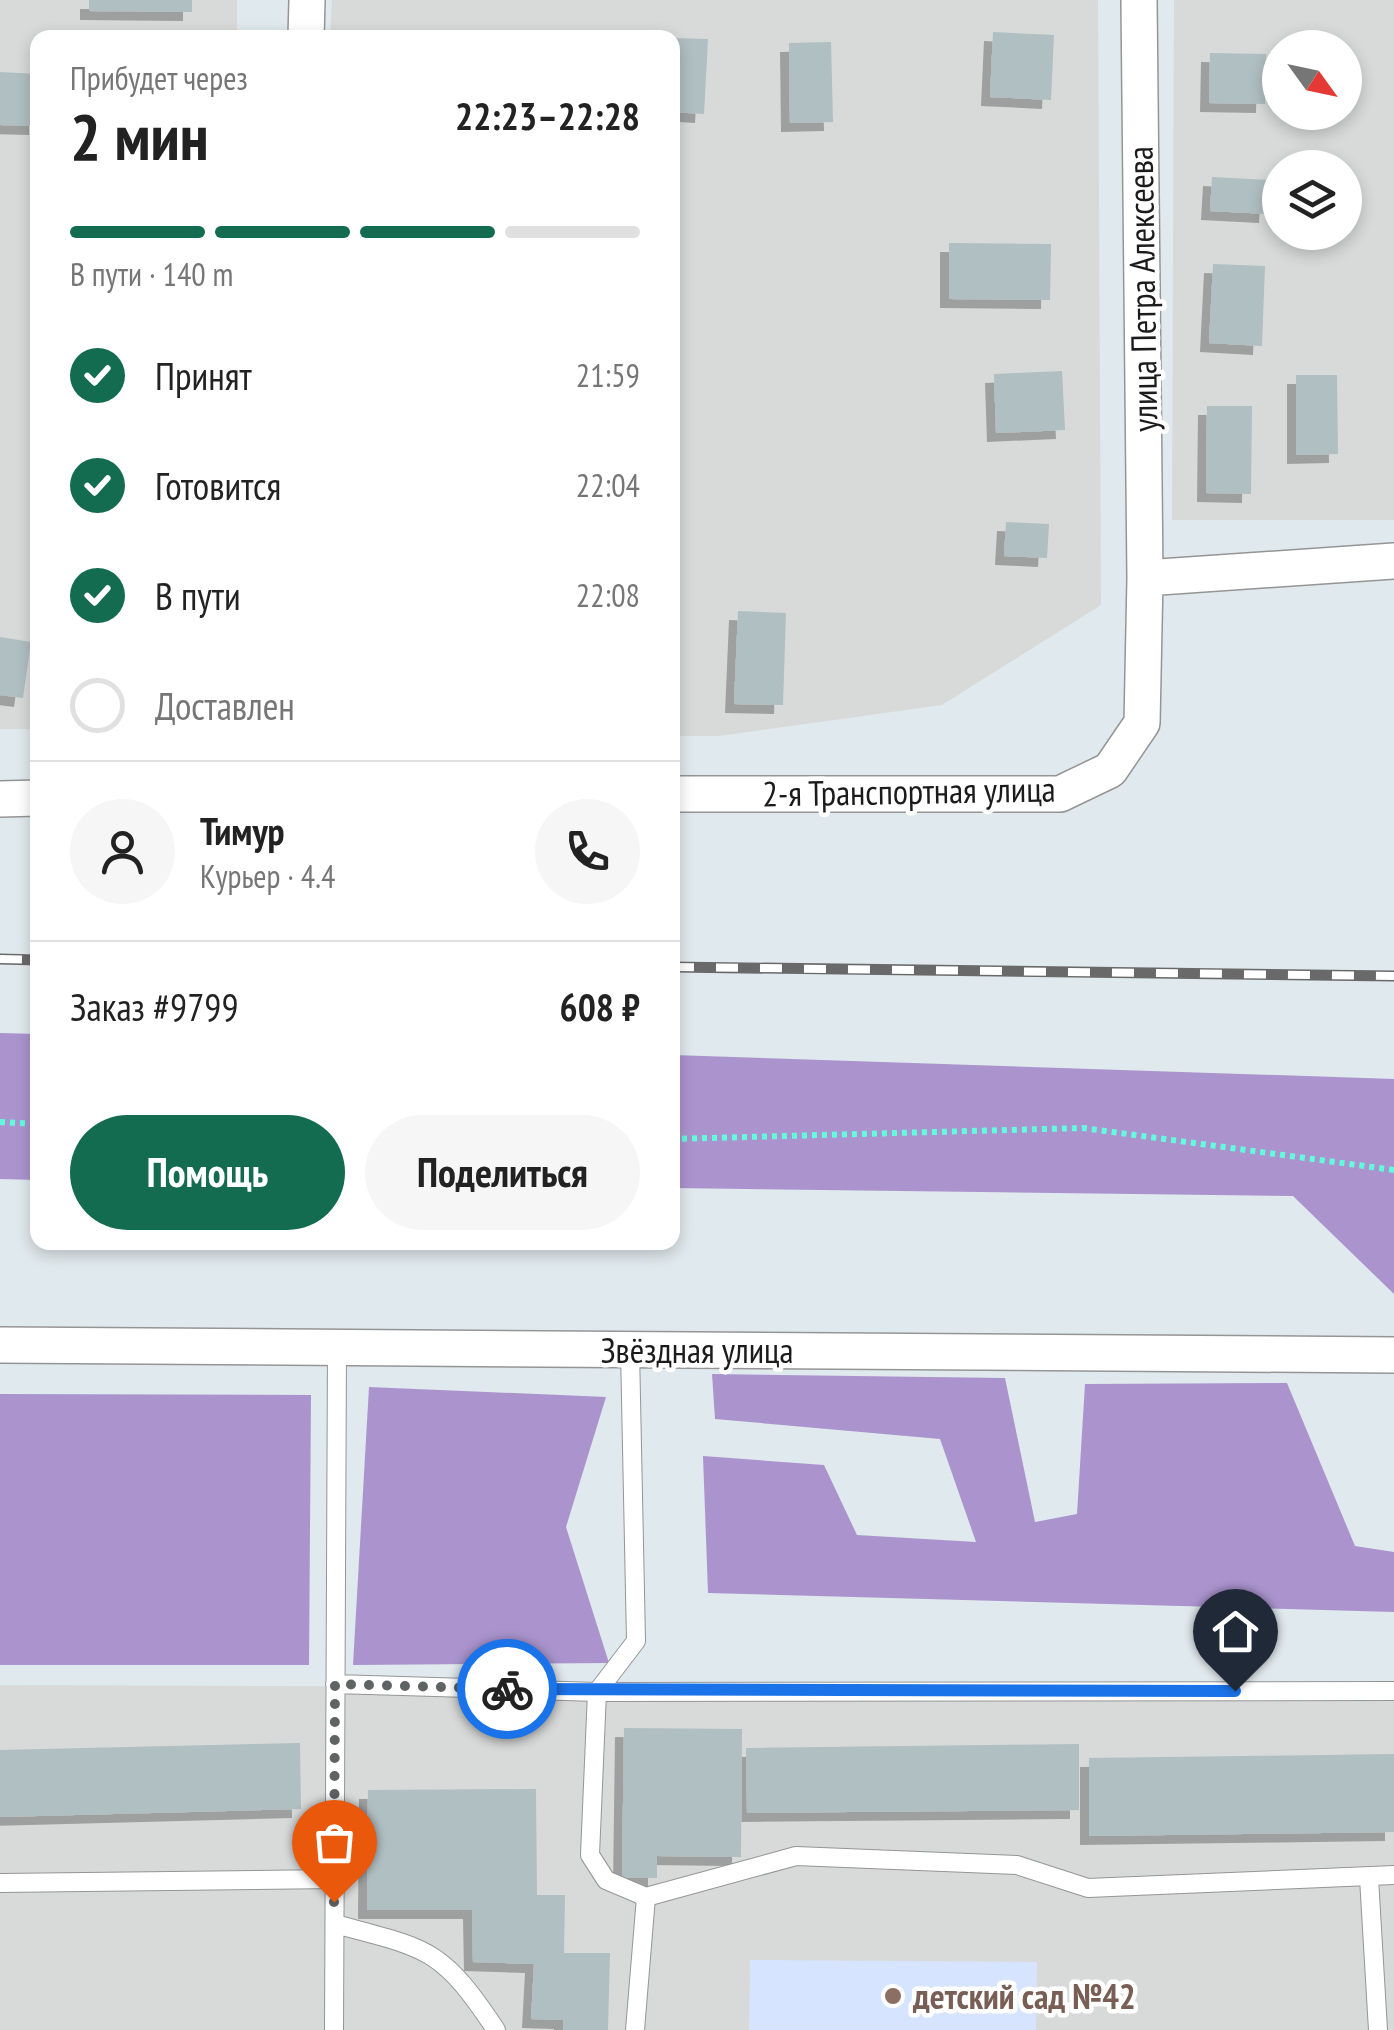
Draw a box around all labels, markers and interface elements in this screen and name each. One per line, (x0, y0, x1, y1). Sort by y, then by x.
north arrow (1262, 30, 1362, 130)
map controls (1262, 30, 1362, 250)
text: Прибудет через (70, 57, 248, 99)
text: 22:23–22:28 (455, 91, 640, 140)
text: 2 мин (70, 94, 209, 178)
street label: улица Петра Алексеева (1117, 146, 1167, 432)
button: layers (1262, 150, 1362, 250)
text: В пути · 140 m (70, 253, 233, 295)
icon: check (70, 348, 125, 403)
text: Принят (155, 351, 252, 400)
text: 21:59 (576, 354, 640, 396)
icon: check (70, 458, 125, 513)
text: Готовится (155, 461, 281, 510)
text: 22:04 (576, 464, 640, 506)
icon: check (70, 568, 125, 623)
text: В пути (155, 571, 241, 620)
text: 22:08 (576, 574, 640, 616)
text: Доставлен (155, 681, 295, 730)
street label: 2-я Транспортная улица (762, 765, 1056, 817)
button: person (70, 799, 175, 904)
button: phone (535, 799, 640, 904)
text: Тимур (200, 806, 285, 855)
text: Курьер · 4.4 (200, 855, 335, 897)
text: Заказ #9799 (70, 982, 239, 1031)
text: 608 ₽ (560, 982, 640, 1031)
button: Помощь (70, 1115, 345, 1230)
button: Поделиться (365, 1115, 640, 1230)
street label: Звёздная улица (600, 1327, 794, 1373)
pin (1193, 1589, 1278, 1692)
icon: home (1208, 1604, 1263, 1659)
courier (457, 1639, 557, 1739)
icon: bike (480, 1662, 535, 1717)
pin (292, 1800, 377, 1903)
icon: bag (307, 1815, 362, 1870)
place label: детский сад №42 (912, 1973, 1136, 2019)
marker: детский сад №42 (882, 1985, 904, 2007)

